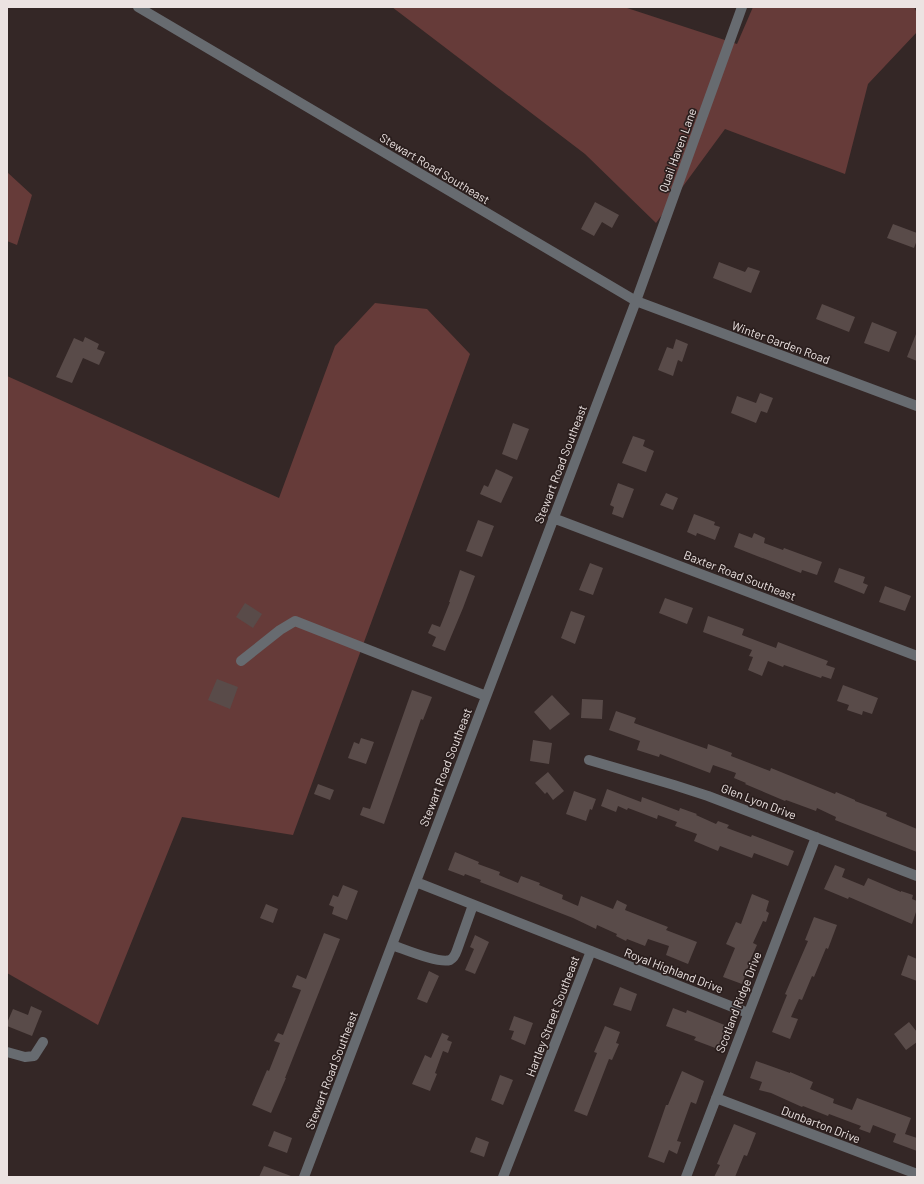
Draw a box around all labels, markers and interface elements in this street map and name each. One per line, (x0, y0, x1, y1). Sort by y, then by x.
street label: Quail Haven Lane (655, 106, 699, 194)
street label: Stewart Road Southeast (378, 130, 492, 206)
street label: Winter Garden Road (730, 318, 832, 366)
street label: Stewart Road Southeast (531, 403, 589, 525)
street label: Baxter Road Southeast (682, 547, 798, 603)
street label: Stewart Road Southeast (416, 706, 474, 828)
street label: Glen Lyon Drive (719, 780, 799, 822)
street label: Royal Highland Drive (622, 945, 726, 995)
street label: Scotland Ridge Drive (712, 949, 764, 1055)
street label: Hartley Street Southeast (522, 954, 582, 1078)
street label: Stewart Road Southeast (302, 1009, 360, 1131)
street label: Dunbarton Drive (779, 1102, 863, 1146)

